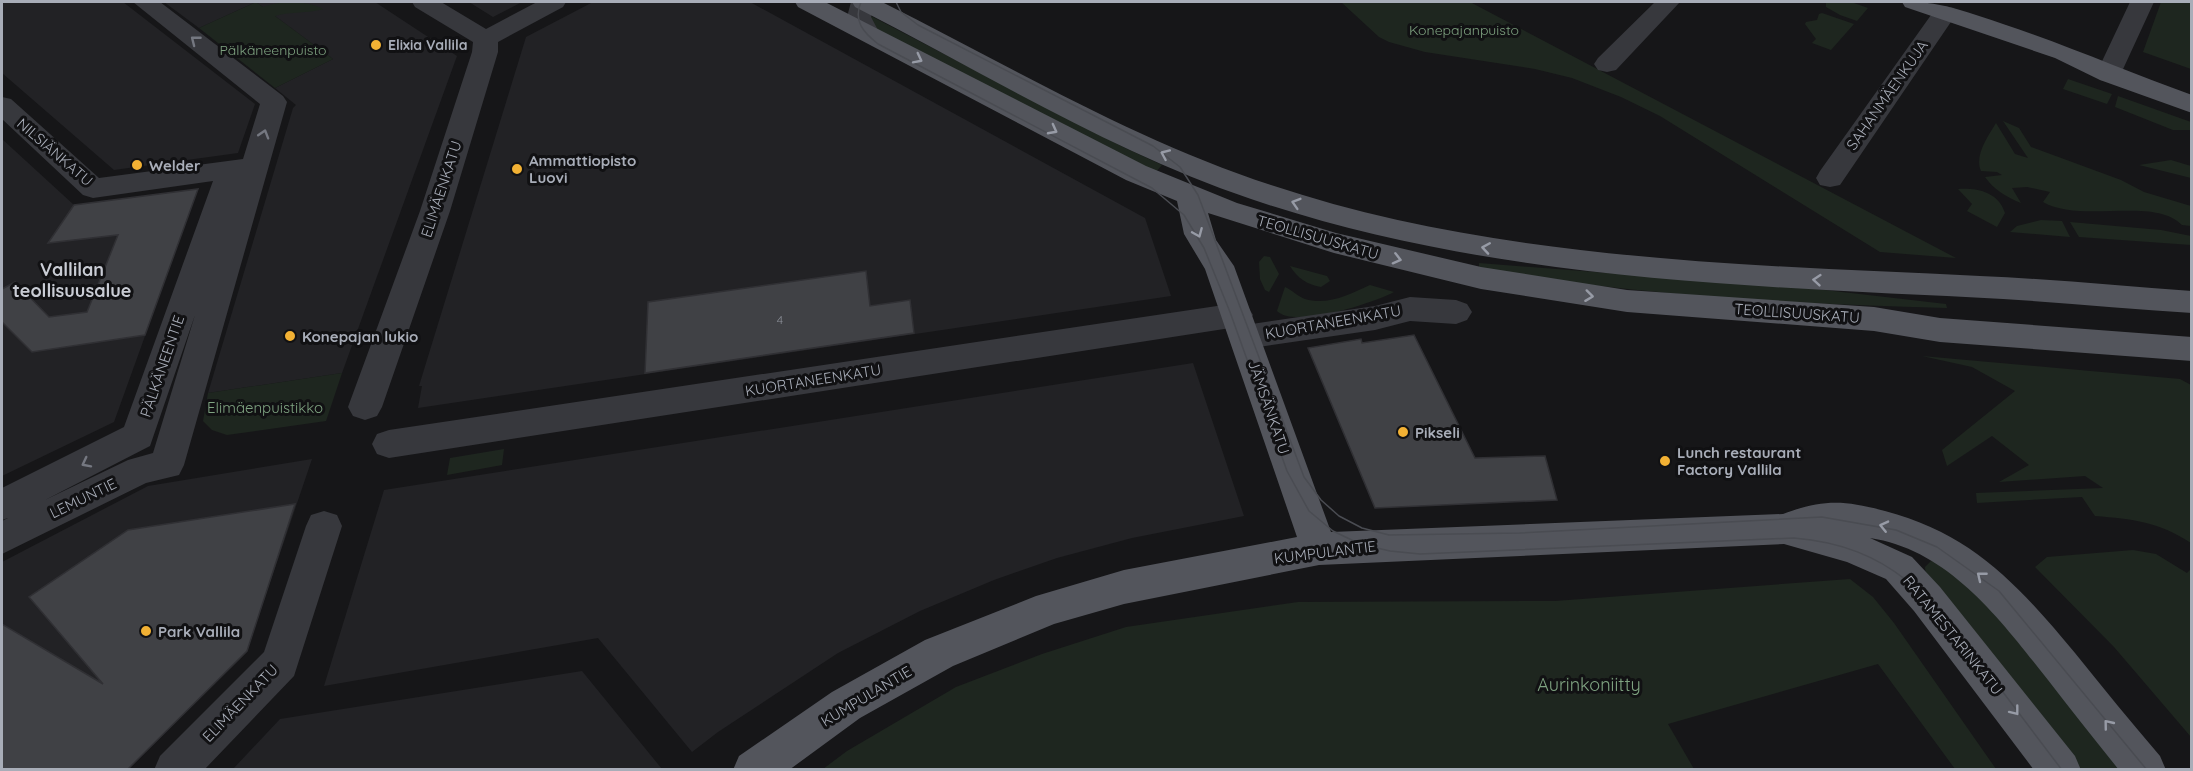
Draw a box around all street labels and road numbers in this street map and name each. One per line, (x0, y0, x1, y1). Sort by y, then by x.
street label: SAHANMÄENKUJA (1842, 36, 1932, 154)
street label: NILSIÄNKATU (13, 114, 97, 190)
street label: ELIMÄENKATU (416, 138, 466, 240)
street label: TEOLLISUUSKATU (1255, 211, 1381, 263)
street label: TEOLLISUUSKATU (1734, 299, 1860, 327)
street label: KUORTANEENKATU (1264, 301, 1402, 343)
street label: PÄLKÄNEENTIE (136, 312, 188, 420)
street label: JÄMSÄNKATU (1244, 357, 1294, 457)
street label: KUORTANEENKATU (744, 360, 882, 400)
street label: LEMUNTIE (47, 474, 119, 522)
street label: KUMPULANTIE (1273, 536, 1377, 568)
street label: RATAMESTARINKATU (1899, 572, 2007, 698)
street label: ELIMÄENKATU (198, 660, 282, 746)
street label: KUMPULANTIE (817, 661, 915, 731)

